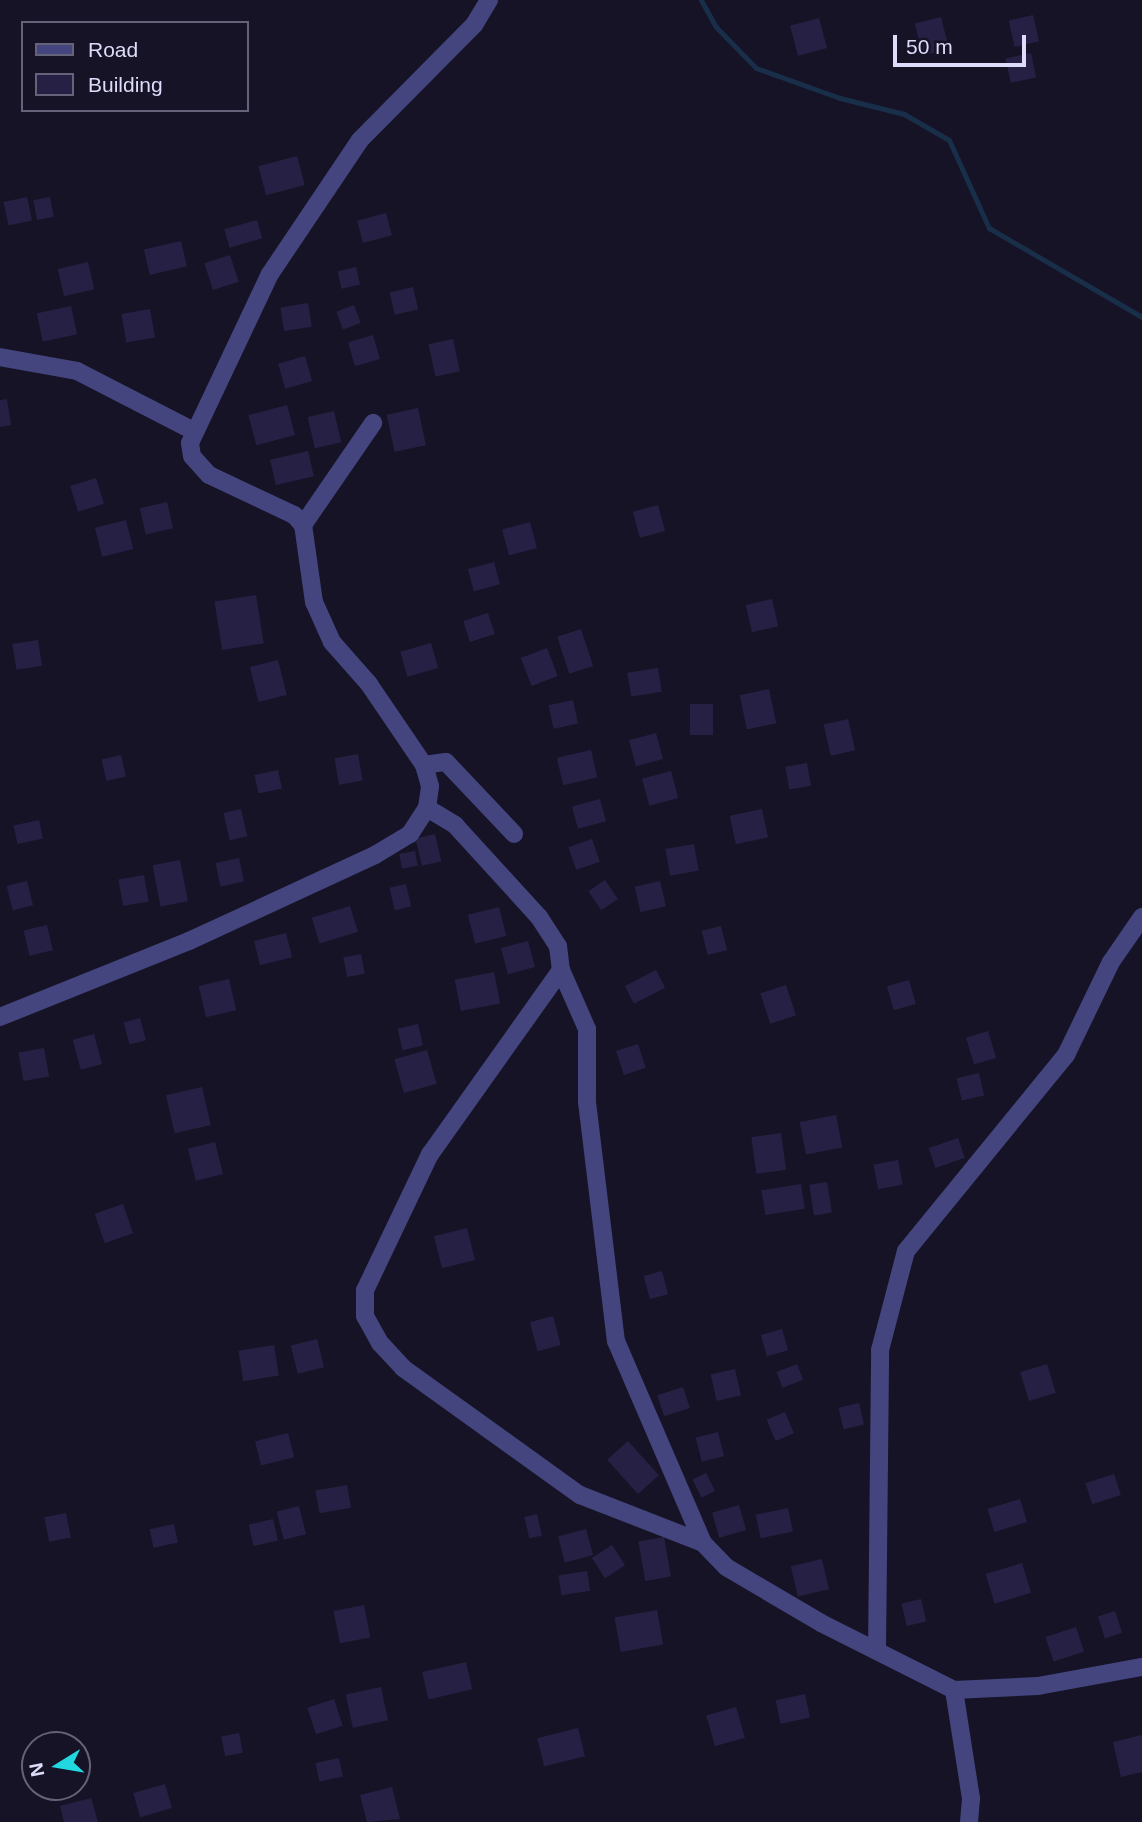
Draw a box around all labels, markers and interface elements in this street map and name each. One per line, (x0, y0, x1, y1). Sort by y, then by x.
legend (21, 21, 248, 112)
scale bar (897, 21, 1030, 65)
text: 50 m (906, 35, 953, 58)
text: Road (88, 38, 138, 61)
text: Building (88, 73, 163, 96)
north arrow (21, 1731, 91, 1801)
text: N (25, 1761, 48, 1778)

